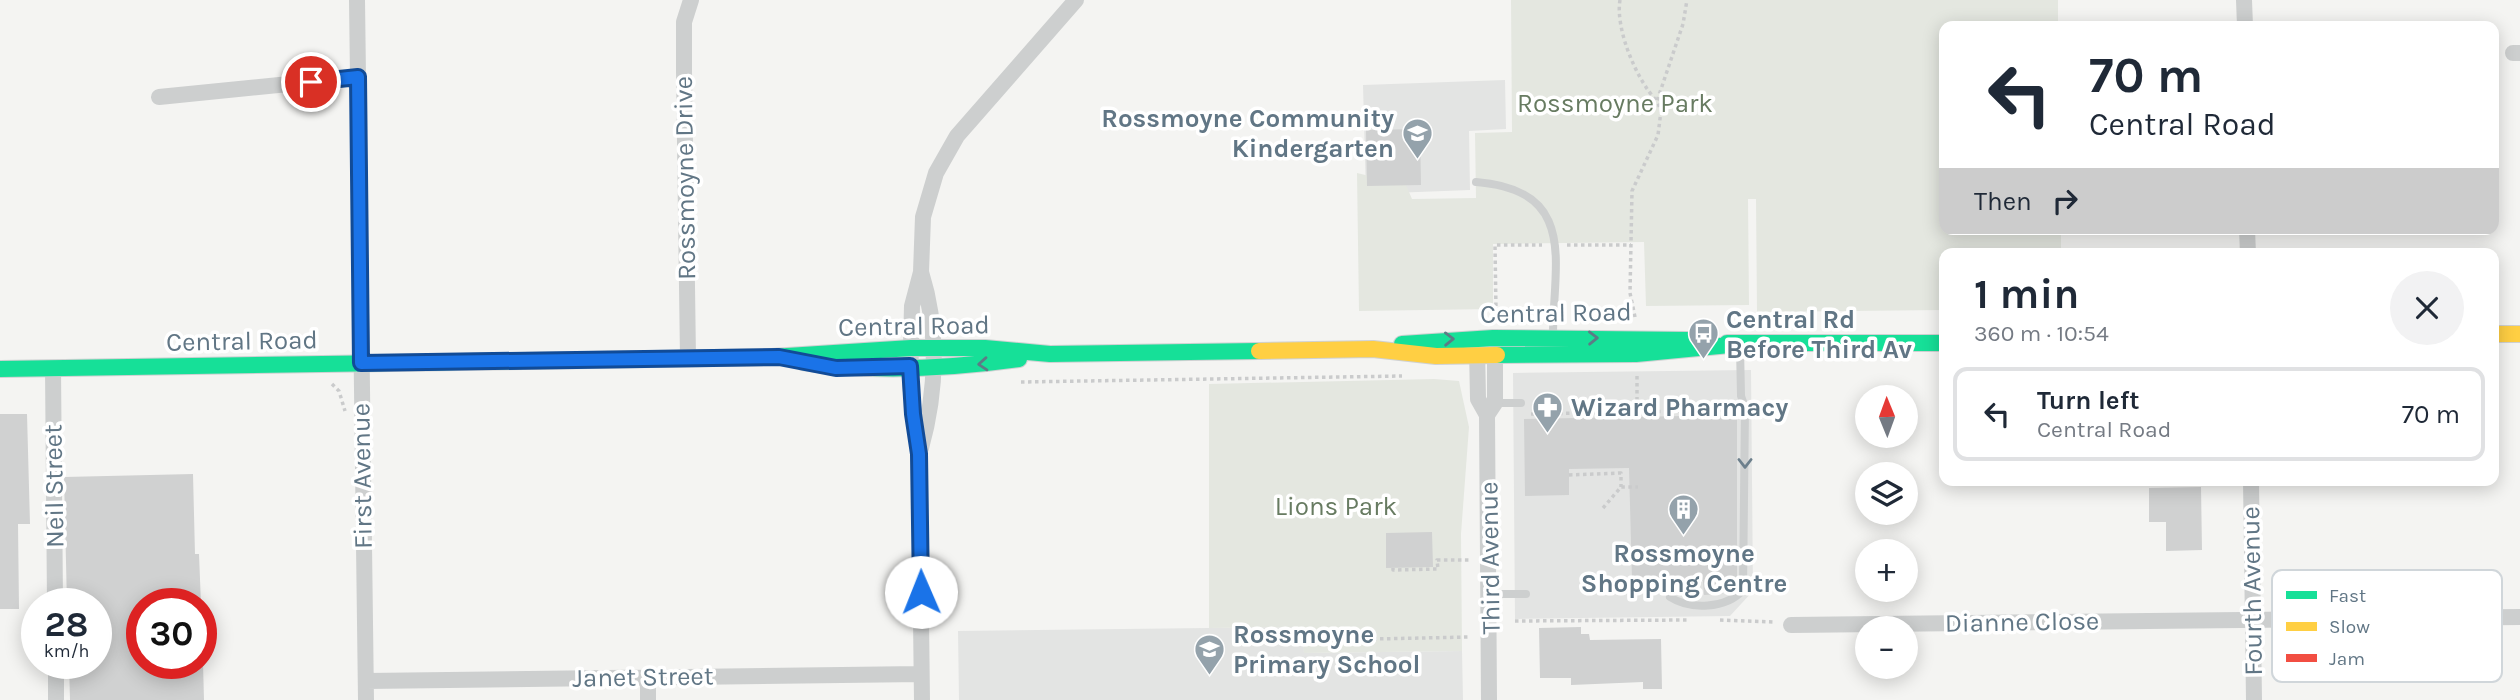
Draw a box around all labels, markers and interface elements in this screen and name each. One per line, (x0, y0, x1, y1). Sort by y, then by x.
text: 70 m (2089, 47, 2203, 104)
icon: left (1974, 49, 2065, 140)
pin (281, 52, 341, 112)
icon: arrive (292, 63, 330, 101)
street label: Rossmoyne Drive (668, 76, 702, 280)
park label: Rossmoyne Park (1517, 88, 1713, 119)
place label: Rossmoyne Community Kindergarten (1101, 103, 1394, 164)
text: Central Road (2089, 106, 2276, 143)
school or university icon: Rossmoyne Community Kindergarten (1400, 116, 1434, 160)
icon: right (2046, 182, 2084, 220)
text: Then (1974, 186, 2032, 217)
text: 1 min (1974, 269, 2079, 319)
button: close (2390, 271, 2464, 345)
street label: Central Road (1480, 296, 1632, 330)
place label: Central Rd Before Third Av (1726, 304, 1912, 365)
street label: Central Road (838, 309, 990, 343)
bus stop icon: Central Rd Before Third Av (1686, 317, 1720, 361)
text: 360 m · 10:54 (1974, 320, 2109, 347)
street label: Central Road (166, 324, 318, 358)
one-way arrow (1588, 330, 1599, 345)
one-way arrow (1443, 332, 1454, 347)
one-way arrow (977, 356, 988, 371)
north arrow (1855, 385, 1918, 448)
map controls (1855, 385, 1918, 679)
text: Turn left (2037, 385, 2139, 416)
pharmacy icon: Wizard Pharmacy (1531, 390, 1565, 434)
place label: Wizard Pharmacy (1571, 392, 1788, 423)
icon: left (1978, 395, 2016, 433)
text: 70 m (2402, 399, 2460, 430)
street label: First Avenue (345, 403, 379, 549)
text: Central Road (2037, 416, 2171, 443)
street label: Neil Street (37, 424, 71, 548)
one-way arrow (1737, 458, 1753, 469)
button: layers (1855, 462, 1918, 525)
street label: Third Avenue (1473, 481, 1507, 635)
park label: Lions Park (1275, 491, 1397, 522)
building icon: Rossmoyne Shopping Centre (1667, 493, 1701, 537)
street label: Fourth Avenue (2235, 506, 2269, 676)
place label: Rossmoyne Shopping Centre (1581, 538, 1787, 599)
button: + (1855, 539, 1918, 602)
position arrow (884, 555, 958, 629)
legend (2272, 570, 2502, 682)
text: Fast (2329, 585, 2366, 607)
speed limit sign: 30 (126, 588, 217, 679)
text: 28 (45, 604, 88, 645)
street label: Dianne Close (1944, 605, 2100, 639)
button: − (1855, 616, 1918, 679)
text: Slow (2329, 616, 2370, 638)
place label: Rossmoyne Primary School (1233, 619, 1420, 680)
school or university icon: Rossmoyne Primary School (1193, 632, 1227, 676)
text: km/h (44, 640, 89, 662)
text: Jam (2329, 648, 2365, 670)
street label: Janet Street (572, 660, 714, 694)

